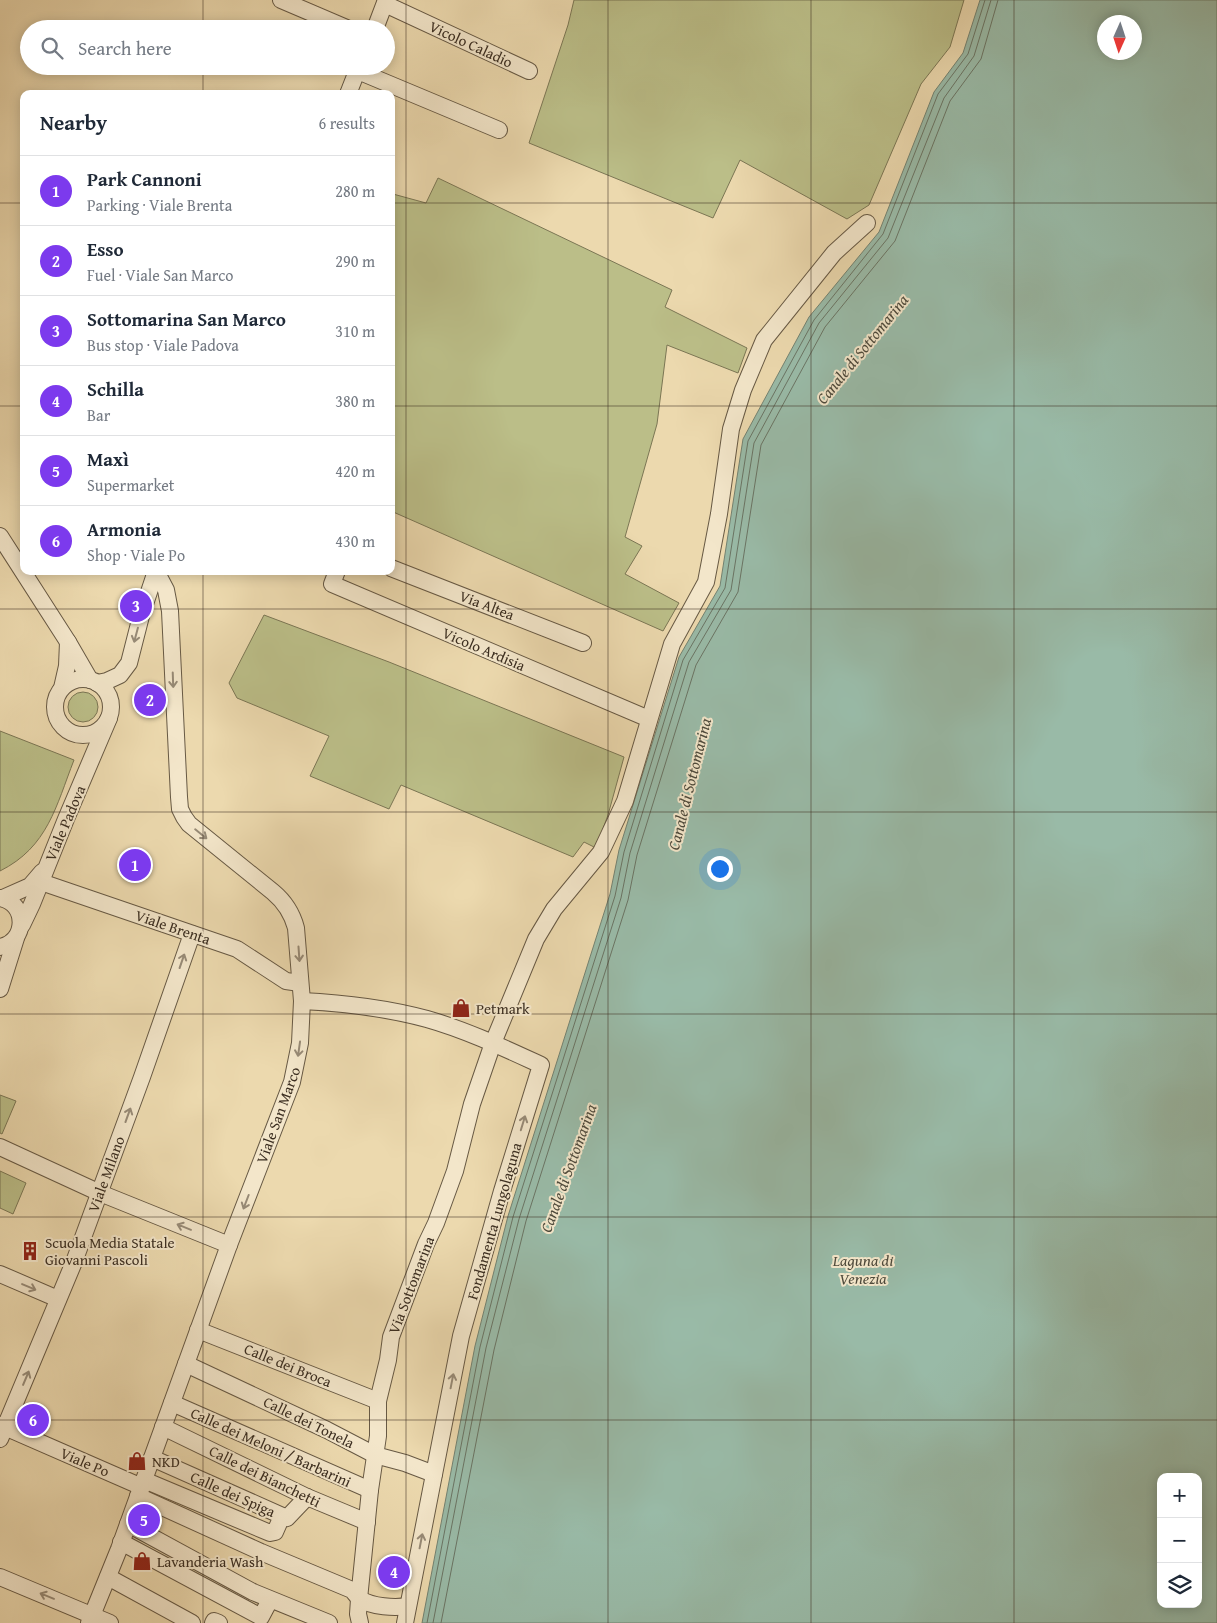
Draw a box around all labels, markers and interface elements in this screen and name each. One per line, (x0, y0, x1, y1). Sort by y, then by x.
street label: Vicolo Caladio (426, 15, 516, 73)
north arrow (1097, 15, 1142, 60)
search box (20, 20, 395, 75)
icon: search (38, 34, 66, 62)
text: Search here (78, 34, 172, 62)
text: Nearby (40, 107, 107, 138)
text: 6 results (318, 111, 375, 135)
text: Park Cannoni (87, 165, 202, 193)
text: 1 (52, 179, 60, 203)
text: 280 m (335, 179, 375, 203)
text: Parking · Viale Brenta (87, 193, 232, 217)
text: Esso (87, 235, 124, 263)
text: 2 (52, 249, 60, 273)
text: 290 m (335, 249, 375, 273)
text: Fuel · Viale San Marco (87, 263, 233, 287)
water label: Canale di Sottomarina (810, 288, 914, 409)
text: Sottomarina San Marco (87, 305, 286, 333)
text: 3 (52, 319, 60, 343)
text: 310 m (335, 319, 375, 343)
text: Bus stop · Viale Padova (87, 333, 239, 357)
text: Schilla (87, 375, 144, 403)
text: 4 (52, 389, 60, 413)
text: 380 m (335, 389, 375, 413)
text: Bar (87, 403, 110, 427)
text: Maxì (87, 445, 129, 473)
text: 5 (52, 459, 60, 483)
text: 420 m (335, 459, 375, 483)
text: Supermarket (87, 473, 174, 497)
text: Armonia (87, 515, 161, 543)
text: 6 (52, 529, 60, 553)
text: 430 m (335, 529, 375, 553)
text: Shop · Viale Po (87, 543, 185, 567)
street label: Via Altea (457, 585, 517, 625)
pin: 3 (120, 587, 152, 625)
street label: Vicolo Ardisia (439, 622, 529, 676)
one-way arrow (131, 626, 140, 642)
one-way arrow (169, 672, 178, 688)
pin: 2 (134, 681, 166, 719)
water label: Canale di Sottomarina (661, 715, 717, 852)
street label: Viale Padova (40, 782, 90, 864)
one-way arrow (194, 829, 207, 840)
pin: 1 (119, 846, 151, 884)
your location (707, 856, 733, 882)
street label: Viale Brenta (133, 904, 213, 950)
one-way arrow (294, 946, 303, 962)
one-way arrow (178, 954, 187, 970)
shop icon: Petmark (450, 997, 472, 1019)
place label: Petmark (476, 998, 530, 1019)
one-way arrow (294, 1041, 304, 1057)
street label: Viale San Marco (251, 1063, 305, 1166)
water label: Canale di Sottomarina (534, 1100, 603, 1236)
one-way arrow (124, 1108, 133, 1123)
one-way arrow (518, 1116, 528, 1132)
street label: Viale Milano (83, 1133, 130, 1215)
street label: Fondamenta Lungolaguna (461, 1140, 527, 1302)
one-way arrow (240, 1194, 250, 1209)
one-way arrow (177, 1222, 192, 1231)
place label: Scuola Media Statale Giovanni Pascoli (45, 1232, 175, 1270)
street label: Via Sottomarina (383, 1233, 439, 1337)
building icon: Scuola Media Statale Giovanni Pascoli (19, 1240, 41, 1262)
water label: Laguna di Venezia (832, 1248, 893, 1290)
one-way arrow (21, 1282, 36, 1292)
street label: Calle dei Broca (241, 1338, 335, 1392)
one-way arrow (21, 1371, 31, 1386)
one-way arrow (448, 1374, 457, 1390)
street label: Calle dei Tonela (260, 1391, 358, 1453)
pin: 6 (17, 1401, 49, 1439)
street label: Calle dei Meloni / Barbarini (187, 1402, 355, 1492)
street label: Calle dei Bianchetti (206, 1440, 324, 1512)
street label: Viale Po (57, 1442, 113, 1482)
shop icon: NKD (126, 1450, 148, 1472)
place label: NKD (152, 1451, 180, 1472)
street label: Calle dei Spiga (187, 1466, 279, 1522)
map controls (1157, 1473, 1202, 1608)
button: + (1157, 1473, 1202, 1518)
pin: 5 (128, 1501, 160, 1539)
button: − (1157, 1518, 1202, 1563)
one-way arrow (416, 1533, 426, 1549)
shop icon: Lavanderia Wash (131, 1550, 153, 1572)
place label: Lavanderia Wash (157, 1551, 264, 1572)
pin: 4 (378, 1553, 410, 1591)
button: layers (1157, 1563, 1202, 1608)
one-way arrow (40, 1591, 55, 1601)

